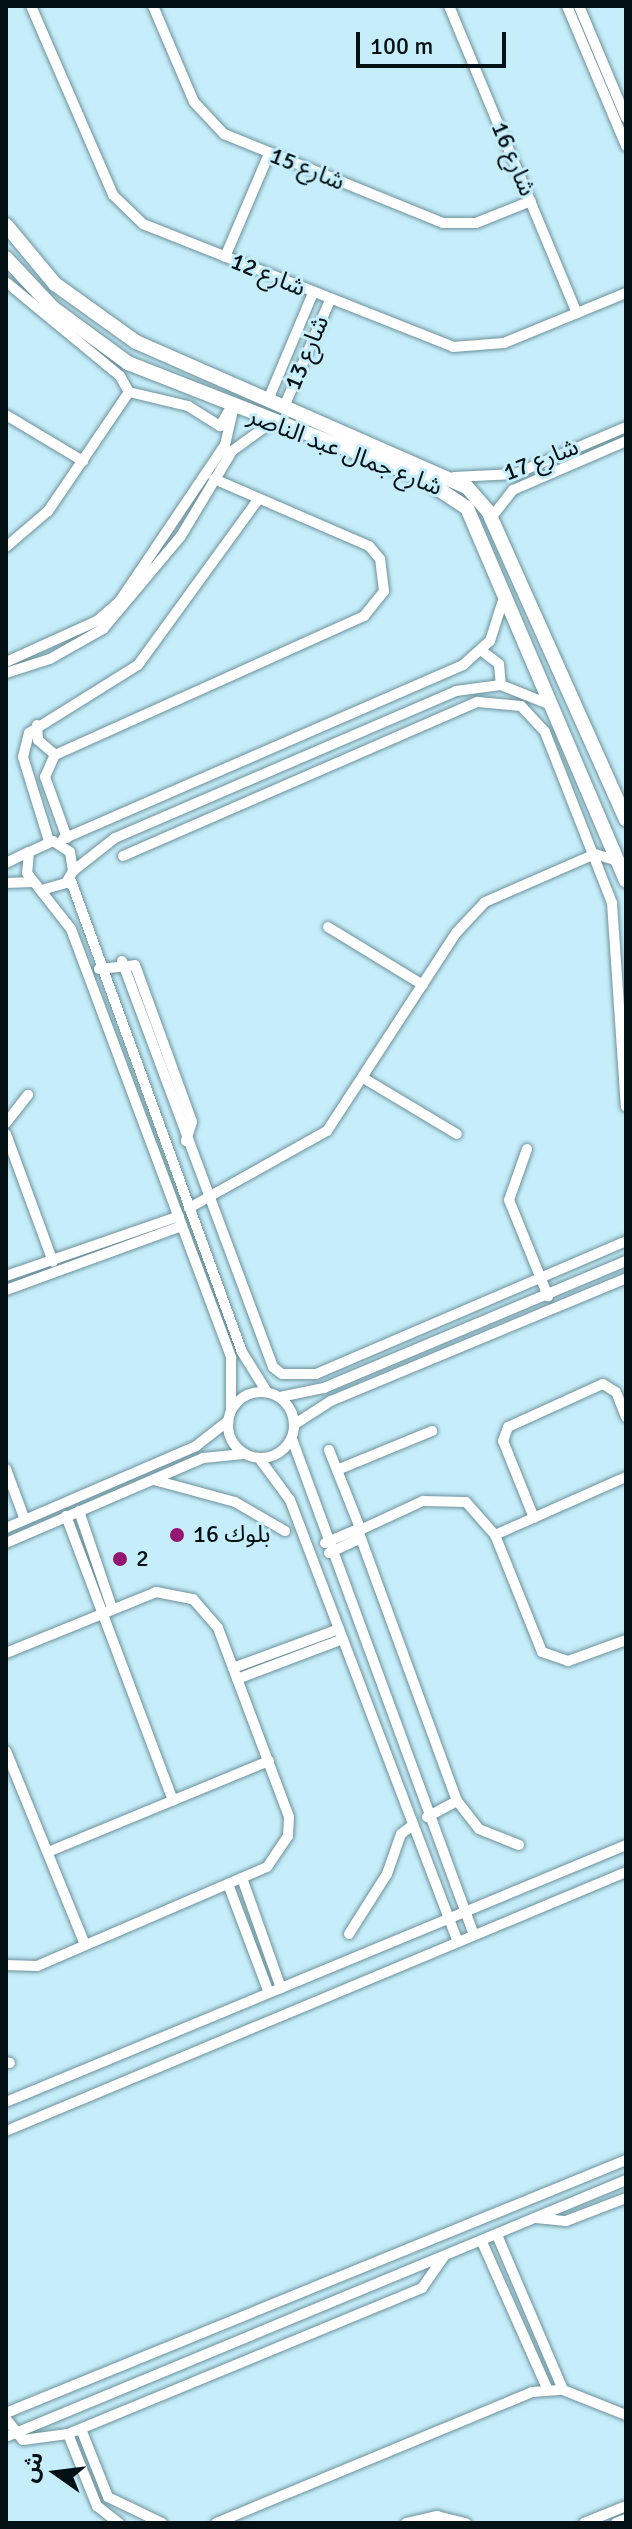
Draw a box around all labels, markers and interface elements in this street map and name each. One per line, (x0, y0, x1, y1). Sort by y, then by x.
scale bar (360, 16, 510, 66)
text: 100 m (370, 31, 433, 61)
street label: شارع 16 (485, 117, 541, 201)
street label: شارع 15 (265, 141, 349, 197)
street label: شارع 12 (226, 247, 310, 303)
street label: شارع 13 (279, 311, 335, 395)
street label: شارع جمال عبد الناصر (244, 402, 446, 502)
street label: شارع 17 (499, 433, 583, 487)
place label: بلوك 16 (193, 1521, 270, 1549)
marker: بلوك 16 (168, 1526, 186, 1544)
place label: 2 (136, 1545, 149, 1573)
marker: 2 (111, 1550, 129, 1568)
north arrow (16, 2433, 96, 2513)
text: ش (15, 2449, 49, 2485)

